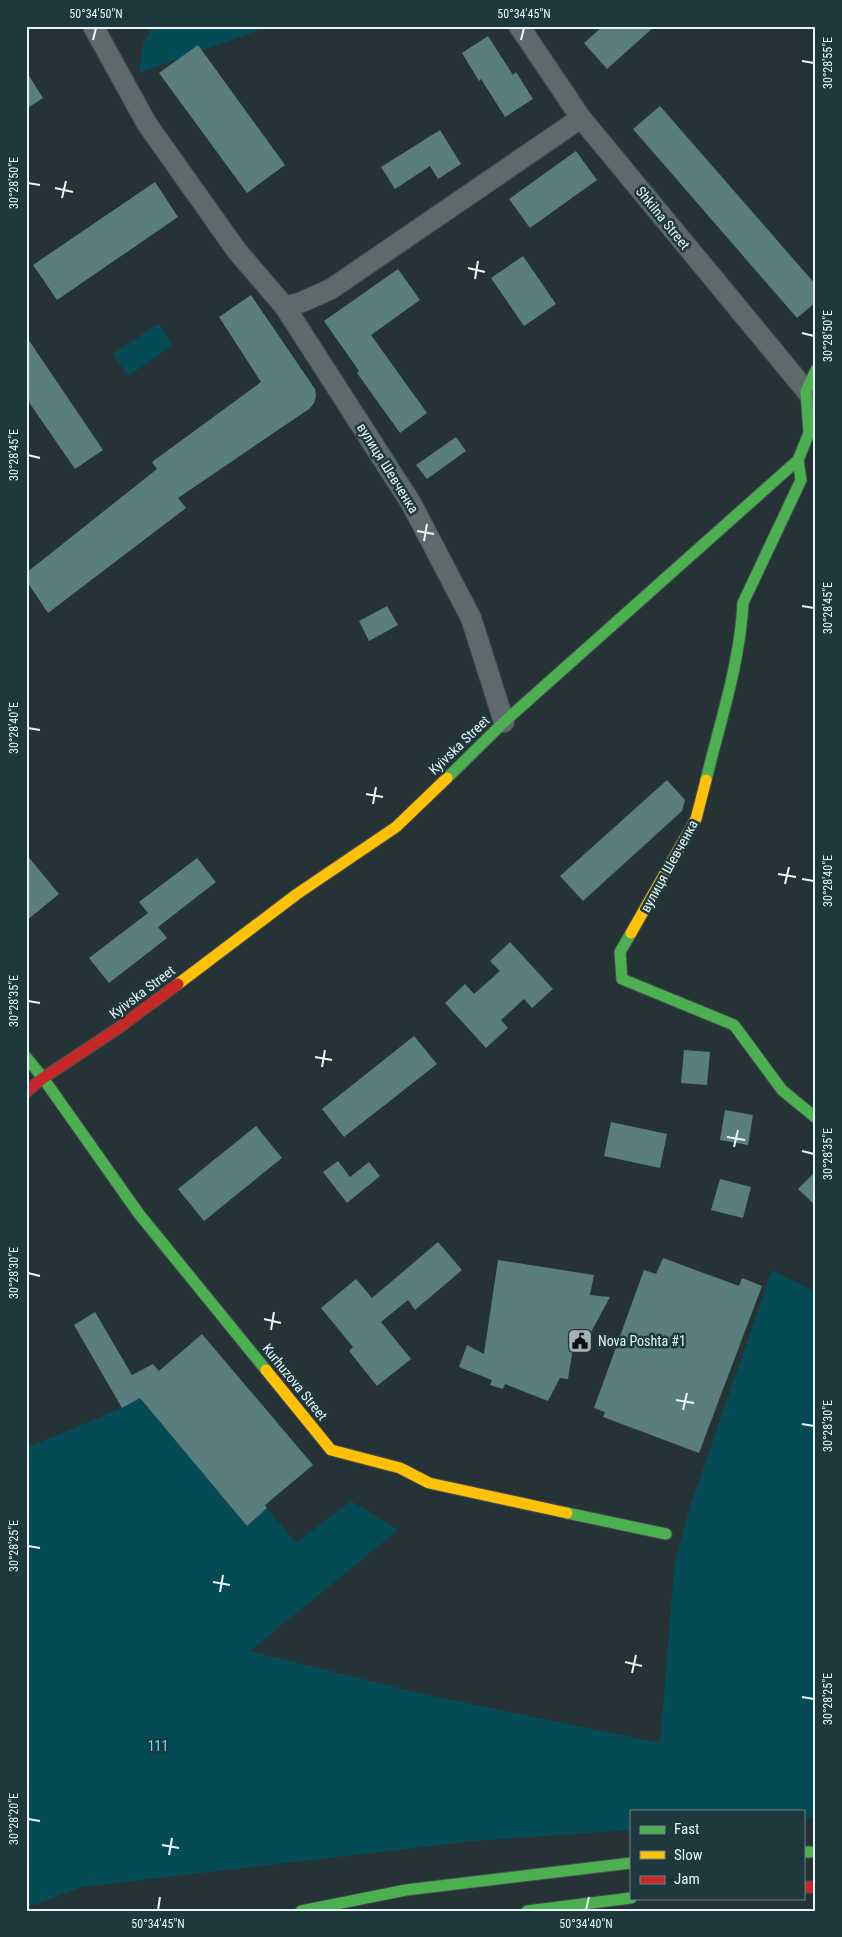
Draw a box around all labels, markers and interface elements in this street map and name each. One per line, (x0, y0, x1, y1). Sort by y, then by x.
text: 50°34'50"N (69, 7, 123, 21)
text: 50°34'45"N (497, 7, 551, 21)
text: 30°28'55"E (821, 37, 835, 89)
text: 30°28'50"E (7, 157, 21, 209)
street label: Shkilna Street (633, 183, 693, 253)
text: 30°28'50"E (821, 310, 835, 362)
street label: вулиця Шевченка (354, 420, 422, 516)
text: 30°28'45"E (7, 429, 21, 481)
text: 30°28'45"E (821, 582, 835, 634)
text: 30°28'40"E (7, 702, 21, 754)
street label: Kyivska Street (425, 712, 493, 778)
street label: вулиця Шевченка (637, 817, 701, 915)
text: 30°28'40"E (821, 855, 835, 907)
street label: Kyivska Street (106, 962, 178, 1022)
text: 30°28'35"E (7, 975, 21, 1027)
text: 30°28'35"E (821, 1128, 835, 1180)
text: 30°28'30"E (7, 1247, 21, 1299)
public building icon: Nova Poshta #1 (567, 1328, 593, 1354)
place label: Nova Poshta #1 (598, 1333, 686, 1349)
street label: Kurhuzova Street (259, 1341, 331, 1423)
text: 30°28'30"E (821, 1400, 835, 1452)
text: 30°28'25"E (7, 1520, 21, 1572)
text: 30°28'25"E (821, 1673, 835, 1725)
park label: 111 (148, 1738, 168, 1754)
text: 30°28'20"E (7, 1793, 21, 1845)
legend (630, 1810, 804, 1900)
text: Fast (674, 1820, 699, 1838)
text: Slow (674, 1846, 703, 1864)
text: Jam (674, 1870, 700, 1888)
text: 50°34'45"N (131, 1917, 185, 1931)
text: 50°34'40"N (559, 1917, 613, 1931)

